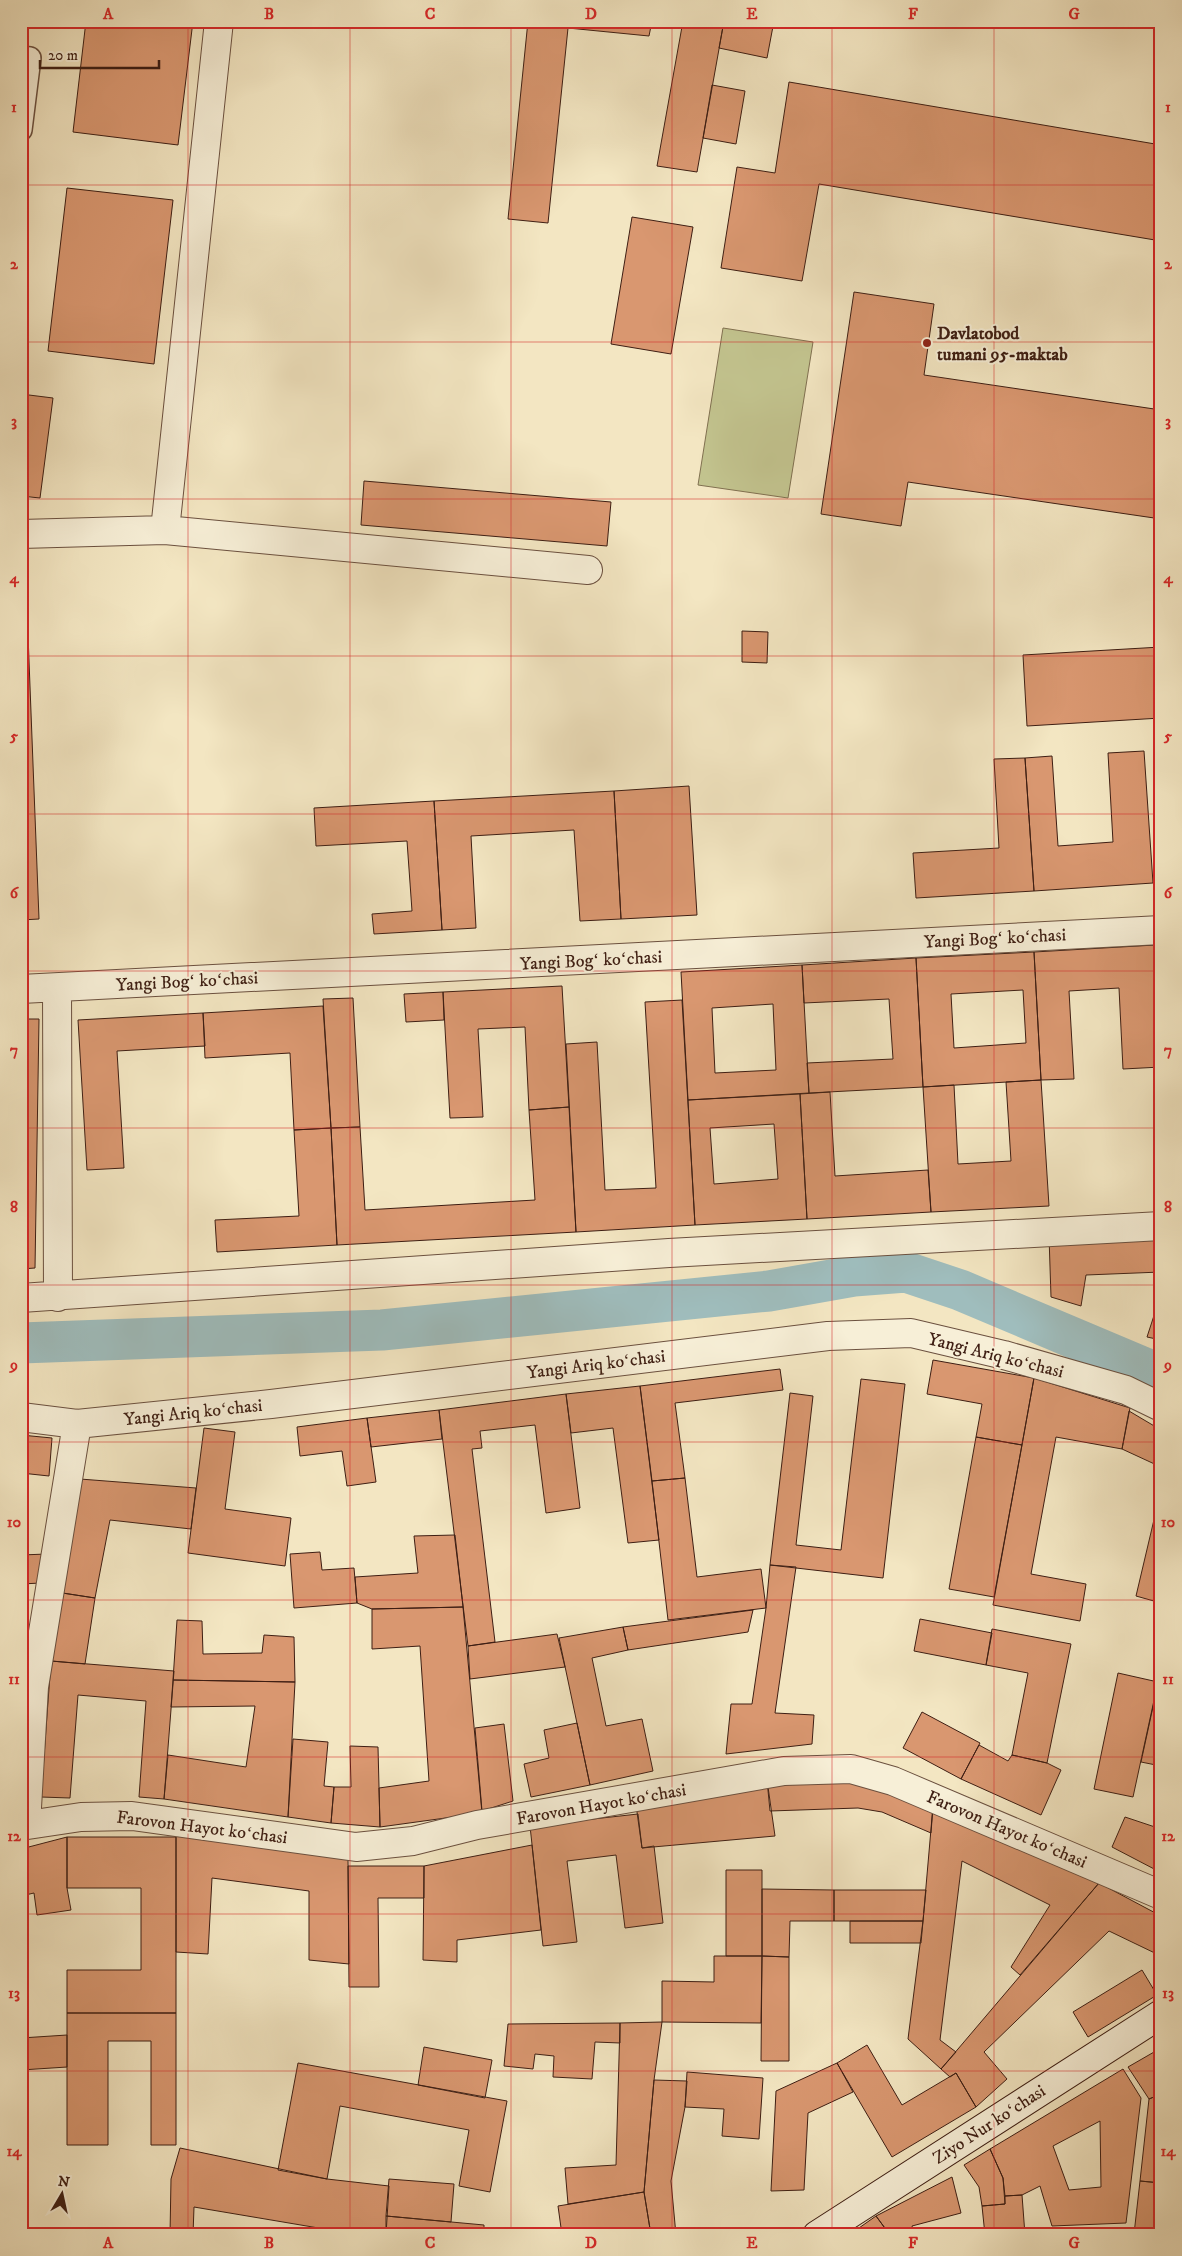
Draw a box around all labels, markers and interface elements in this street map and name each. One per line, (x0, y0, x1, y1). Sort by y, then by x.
text: A (102, 4, 114, 24)
text: B (264, 4, 274, 24)
text: C (425, 4, 435, 24)
text: D (585, 4, 597, 24)
text: E (746, 4, 758, 24)
text: F (908, 4, 918, 24)
text: G (1068, 4, 1080, 24)
scale bar (40, 38, 159, 70)
text: 20 m (48, 46, 78, 65)
text: 1 (11, 97, 17, 117)
text: 1 (1165, 97, 1171, 117)
text: 2 (10, 254, 19, 274)
text: 2 (1164, 254, 1173, 274)
place label: Davlatobod tumani 95-maktab (937, 323, 1068, 366)
marker: Davlatobod tumani 95-maktab (921, 337, 933, 349)
text: 3 (11, 411, 17, 431)
text: 3 (1165, 411, 1171, 431)
text: 4 (8, 568, 19, 588)
text: 4 (1162, 568, 1173, 588)
text: 5 (9, 726, 18, 746)
text: 5 (1163, 726, 1172, 746)
text: 6 (10, 883, 20, 903)
text: 6 (1164, 883, 1174, 903)
street label: Yangi Bogʻ koʻchasi (923, 924, 1067, 954)
street label: Yangi Bogʻ koʻchasi (519, 946, 663, 976)
street label: Yangi Bogʻ koʻchasi (115, 967, 259, 997)
text: 7 (10, 1040, 18, 1060)
text: 7 (1164, 1040, 1172, 1060)
text: 8 (10, 1197, 18, 1217)
text: 8 (1164, 1197, 1172, 1217)
street label: Yangi Ariq koʻchasi (926, 1328, 1066, 1383)
street label: Yangi Ariq koʻchasi (526, 1346, 666, 1384)
text: 9 (9, 1355, 18, 1375)
text: 9 (1163, 1355, 1172, 1375)
street label: Yangi Ariq koʻchasi (123, 1395, 263, 1431)
text: 10 (7, 1512, 22, 1532)
text: 10 (1161, 1512, 1176, 1532)
text: 11 (8, 1669, 20, 1689)
text: 11 (1162, 1669, 1174, 1689)
street label: Farovon Hayot koʻchasi (515, 1779, 688, 1831)
street label: Farovon Hayot koʻchasi (923, 1786, 1090, 1874)
street label: Farovon Hayot koʻchasi (115, 1807, 289, 1849)
text: 12 (7, 1826, 22, 1846)
text: 12 (1161, 1826, 1176, 1846)
text: 13 (8, 1983, 20, 2003)
text: 13 (1162, 1983, 1174, 2003)
street label: Ziyo Nur koʻchasi (929, 2080, 1050, 2169)
text: 14 (6, 2141, 22, 2161)
text: 14 (1160, 2141, 1176, 2161)
north arrow (38, 2168, 88, 2218)
text: N (57, 2172, 71, 2192)
text: A (102, 2233, 114, 2253)
text: B (264, 2233, 274, 2253)
text: C (425, 2233, 435, 2253)
text: D (585, 2233, 597, 2253)
text: E (746, 2233, 758, 2253)
text: F (908, 2233, 918, 2253)
text: G (1068, 2233, 1080, 2253)

